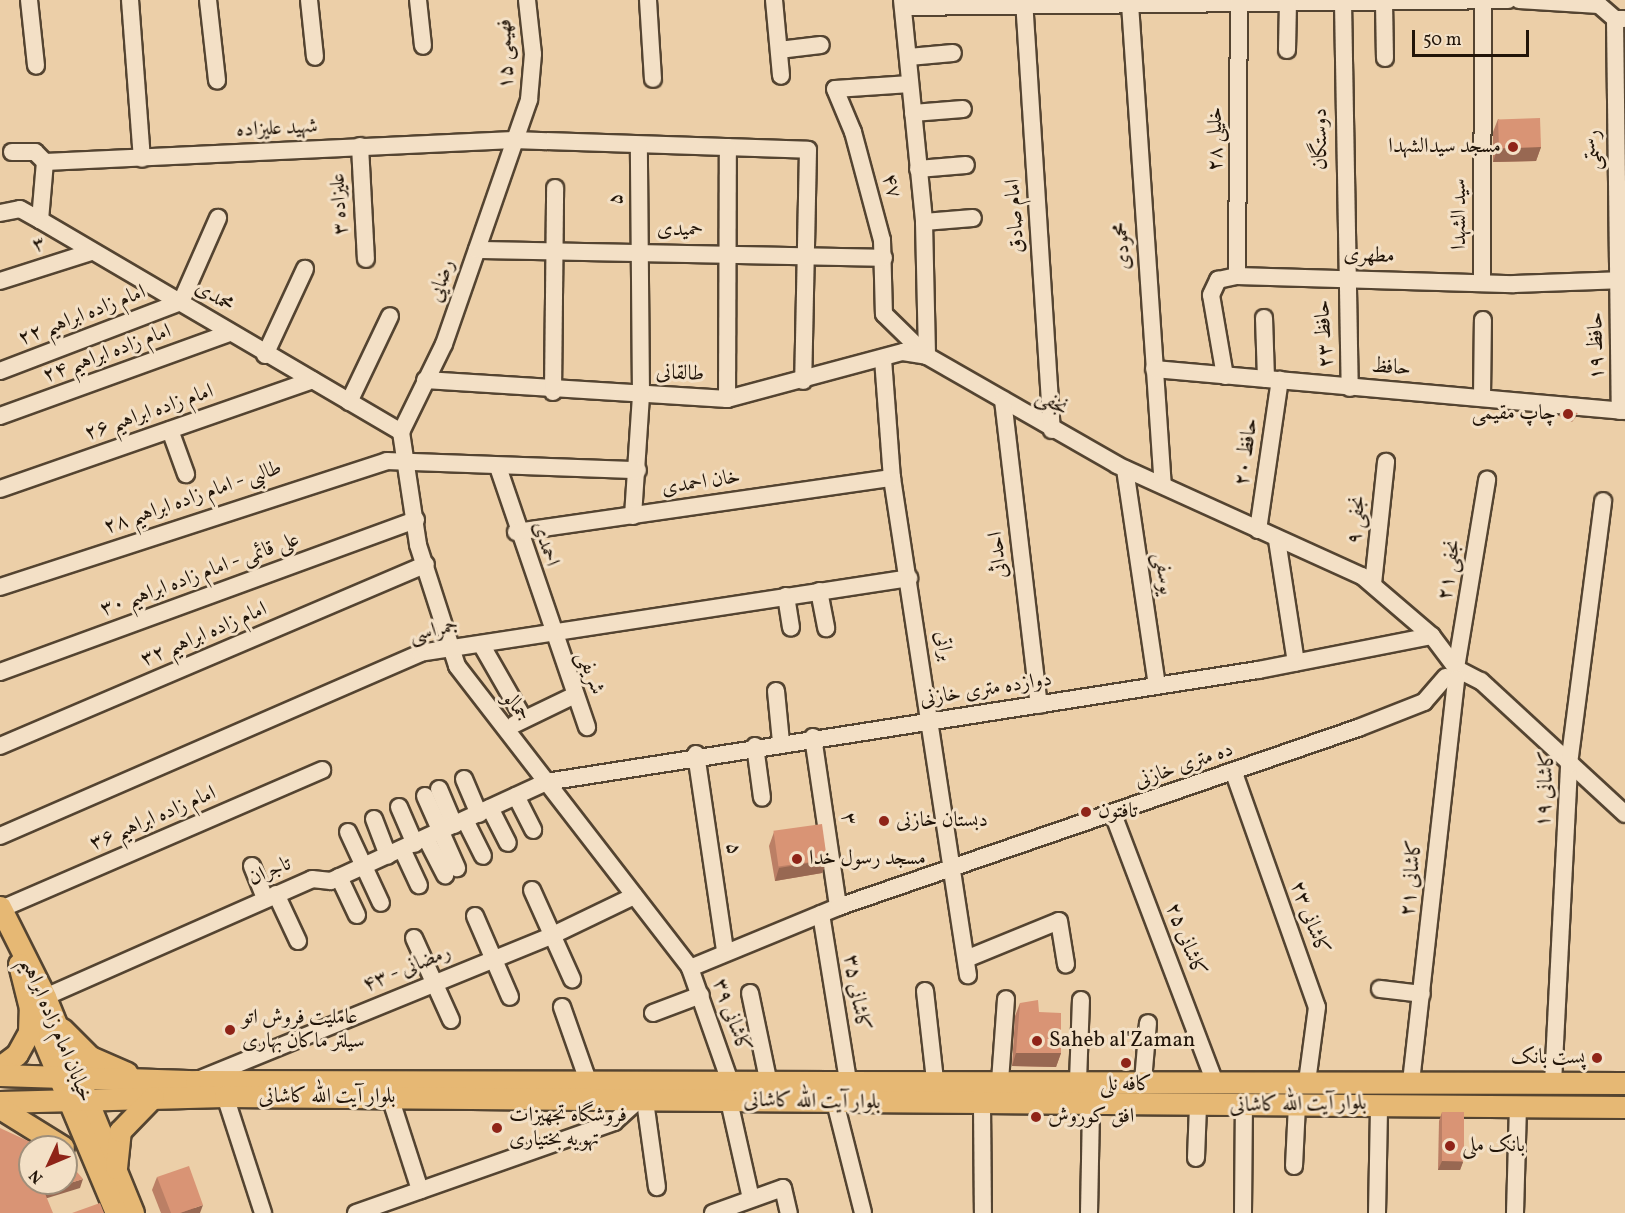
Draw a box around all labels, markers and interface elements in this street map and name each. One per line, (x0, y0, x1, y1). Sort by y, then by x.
scale bar (1415, 18, 1532, 56)
street label: فهیمی ۱۵ (493, 19, 519, 89)
text: 50 m (1423, 28, 1462, 53)
street label: خلیلی ۲۸ (1203, 107, 1229, 171)
street label: دوستگان (1308, 108, 1334, 170)
street label: شهید علیزاده (236, 114, 318, 144)
street label: رستمی (1581, 129, 1607, 171)
place label: مسجد سیدالشهدا (1388, 134, 1501, 160)
marker: مسجد سیدالشهدا (1506, 140, 1520, 154)
street label: ۴۷ (876, 171, 906, 201)
street label: علیزاده ۳ (326, 172, 354, 236)
street label: امام صادق (1001, 178, 1031, 254)
street label: سید الشهدا (1447, 178, 1473, 250)
street label: ۵ (603, 193, 629, 205)
street label: حمیدی (657, 217, 703, 243)
street label: محمودی (1109, 221, 1137, 271)
street label: ۳ (29, 231, 49, 259)
street label: مطهری (1343, 243, 1395, 269)
street label: رضایی (423, 256, 461, 306)
street label: محمدی (190, 275, 238, 319)
street label: امام زاده ابراهیم ۲۲ (15, 280, 149, 352)
street label: حافظ ۲۳ (1311, 299, 1339, 369)
street label: حافظ ۱۹ (1584, 312, 1610, 380)
street label: امام زاده ابراهیم ۲۴ (39, 319, 175, 389)
street label: حافظ (1370, 354, 1412, 382)
street label: طالقانی (655, 360, 705, 388)
street label: امام زاده ابراهیم ۲۶ (81, 379, 217, 447)
street label: نجفی (1032, 384, 1072, 422)
place label: چاپ مقیمی (1472, 401, 1556, 427)
marker: چاپ مقیمی (1561, 407, 1575, 421)
street label: حافظ ۲۰ (1230, 416, 1264, 488)
street label: طالبی - امام زاده ابراهیم ۲۸ (100, 456, 286, 540)
street label: خان احمدی (660, 464, 742, 502)
street label: نجفی ۹ (1342, 494, 1372, 546)
street label: احمدی (526, 518, 564, 570)
street label: علی قائمی - امام زاده ابراهیم ۳۰ (97, 527, 303, 623)
street label: احداثی (984, 530, 1014, 580)
street label: نجفی ۲۱ (1433, 538, 1467, 602)
street label: یوسفی (1148, 551, 1178, 597)
street label: امام زاده ابراهیم ۳۲ (137, 597, 271, 673)
street label: جمراسی (407, 613, 461, 649)
street label: براتی (928, 629, 958, 663)
street label: شریفی (570, 648, 610, 698)
street label: دوازده متری خازنی (918, 667, 1054, 713)
street label: جمالو (496, 687, 536, 727)
street label: ده متری خازنی (1131, 737, 1237, 795)
street label: کاشانی ۱۹ (1531, 750, 1561, 828)
street label: امام زاده ابراهیم ۳۶ (86, 781, 220, 857)
place label: تافتون (1098, 799, 1137, 825)
marker: تافتون (1079, 805, 1093, 819)
place label: دبستان خازنی (896, 808, 988, 834)
street label: ۳ (835, 811, 861, 827)
marker: دبستان خازنی (877, 814, 891, 828)
street label: کاشانی ۲۱ (1395, 838, 1429, 918)
street label: ۵ (720, 841, 746, 857)
place label: مسجد رسول خدا (809, 846, 926, 872)
street label: تاجران (245, 852, 295, 892)
marker: مسجد رسول خدا (790, 852, 804, 866)
street label: کاشانی ۲۳ (1284, 877, 1334, 959)
street label: کاشانی ۲۵ (1159, 899, 1211, 981)
street label: رمضانی - ۴۳ (359, 940, 455, 998)
street label: کاشانی ۳۵ (838, 953, 874, 1033)
street label: خیابان امام زاده ابراهیم (14, 954, 98, 1106)
street label: کاشانی ۳۹ (707, 975, 755, 1057)
place label: عاملیت فروش اتو سیلتر ماکان بهاری (242, 1005, 365, 1055)
marker: عاملیت فروش اتو سیلتر ماکان بهاری (223, 1023, 237, 1037)
place label: Saheb al'Zaman (1049, 1028, 1195, 1054)
marker: Saheb al'Zaman (1030, 1034, 1044, 1048)
place label: پست بانک (1511, 1045, 1585, 1071)
marker: پست بانک (1590, 1051, 1604, 1065)
marker: کافه نلی (1119, 1056, 1133, 1070)
place label: کافه نلی (1100, 1072, 1152, 1098)
street label: بلوار آیت الله کاشانی (259, 1084, 395, 1110)
street label: بلوار آیت الله کاشانی (743, 1088, 881, 1116)
street label: بلوار آیت الله کاشانی (1229, 1091, 1367, 1119)
place label: فروشگاه تجهیزات تهویه بختیاری (509, 1103, 627, 1153)
place label: افق کوروش (1048, 1104, 1134, 1130)
marker: افق کوروش (1029, 1110, 1043, 1124)
marker: فروشگاه تجهیزات تهویه بختیاری (490, 1121, 504, 1135)
place label: بانک ملی (1462, 1133, 1525, 1159)
north arrow (18, 1135, 78, 1195)
marker: بانک ملی (1443, 1139, 1457, 1153)
text: N (25, 1164, 48, 1188)

